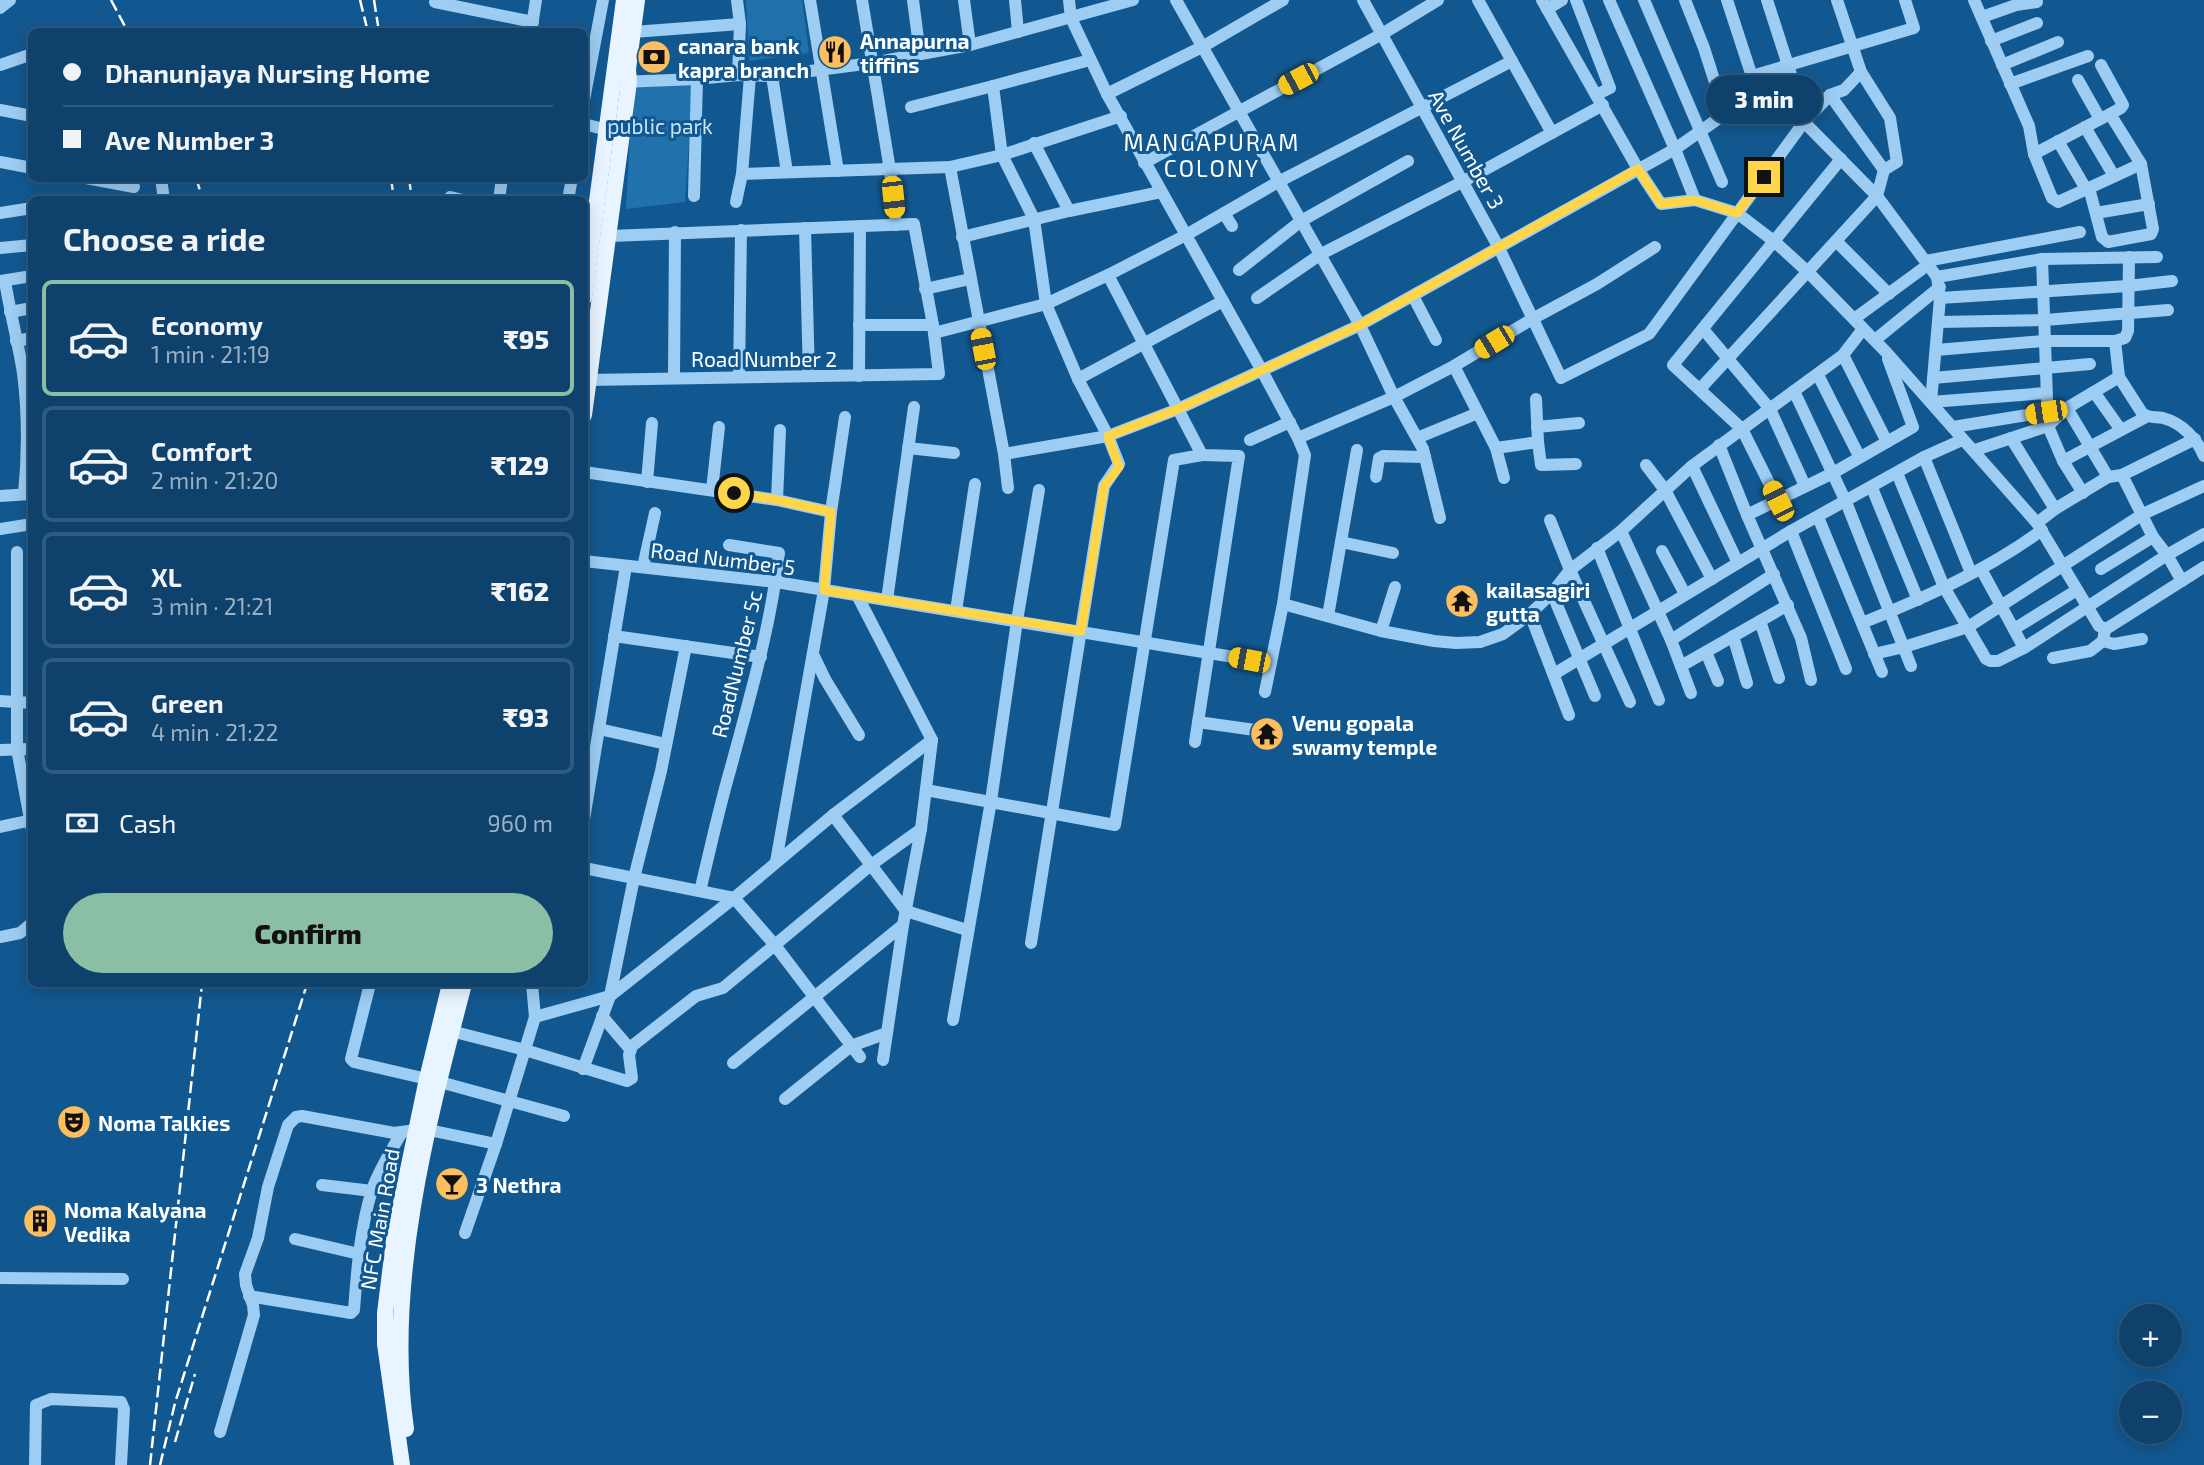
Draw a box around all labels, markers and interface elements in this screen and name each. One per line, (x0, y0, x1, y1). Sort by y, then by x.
place label: Annapurna tiffins (860, 28, 970, 77)
place label: canara bank kapra branch (678, 33, 809, 82)
restaurant icon: Annapurna tiffins (816, 33, 854, 71)
bank icon: canara bank kapra branch (635, 38, 673, 76)
text: Dhanunjaya Nursing Home (105, 57, 430, 88)
car (1275, 60, 1322, 98)
callout: 3 min (1706, 76, 1822, 124)
street label: Ave Number 3 (1424, 85, 1510, 213)
text: 3 min (1734, 85, 1794, 113)
park label: public park (607, 113, 713, 138)
text: Ave Number 3 (105, 124, 274, 155)
district label: MANGAPURAM COLONY (1123, 128, 1301, 182)
route end (1748, 161, 1780, 193)
car (881, 175, 906, 219)
text: Choose a ride (63, 219, 266, 257)
icon: car (67, 307, 130, 370)
text: Economy (151, 309, 263, 340)
car (1471, 322, 1518, 362)
text: ₹95 (503, 323, 549, 354)
car (969, 326, 998, 372)
text: 1 min · 21:19 (151, 340, 270, 368)
street label: Road Number 2 (691, 346, 837, 371)
car (2024, 398, 2069, 426)
icon: car (67, 433, 130, 496)
text: Comfort (151, 435, 252, 466)
text: ₹129 (491, 449, 549, 480)
text: 2 min · 21:20 (151, 466, 278, 494)
route start (718, 477, 750, 509)
car (1760, 478, 1797, 524)
street label: Road Number 5 (649, 537, 797, 579)
icon: car (67, 559, 130, 622)
text: XL (151, 561, 182, 592)
text: ₹162 (491, 575, 549, 606)
place label: kailasagiri gutta (1486, 577, 1590, 626)
temple icon: kailasagiri gutta (1443, 582, 1481, 620)
street label: RoadNumber 5c (706, 588, 766, 740)
text: 3 min · 21:21 (151, 592, 273, 620)
car (1227, 646, 1272, 674)
icon: car (67, 685, 130, 748)
text: Green (151, 687, 224, 718)
text: ₹93 (503, 701, 549, 732)
place label: Venu gopala swamy temple (1292, 710, 1437, 760)
temple icon: Venu gopala swamy temple (1248, 715, 1286, 753)
text: 4 min · 21:22 (151, 718, 279, 746)
icon: cash (63, 804, 101, 842)
text: Cash (119, 807, 176, 838)
text: 960 m (488, 809, 553, 837)
button: Confirm (63, 893, 553, 973)
theatre icon: Noma Talkies (55, 1103, 93, 1141)
place label: Noma Talkies (98, 1110, 230, 1135)
street label: NFC Main Road (354, 1146, 404, 1292)
bar icon: 3 Nethra (433, 1165, 471, 1203)
place label: 3 Nethra (476, 1172, 562, 1197)
place label: Noma Kalyana Vedika (64, 1197, 207, 1246)
building icon: Noma Kalyana Vedika (21, 1202, 59, 1240)
map controls (2119, 1304, 2182, 1444)
button: + (2119, 1304, 2182, 1367)
button: − (2119, 1381, 2182, 1444)

